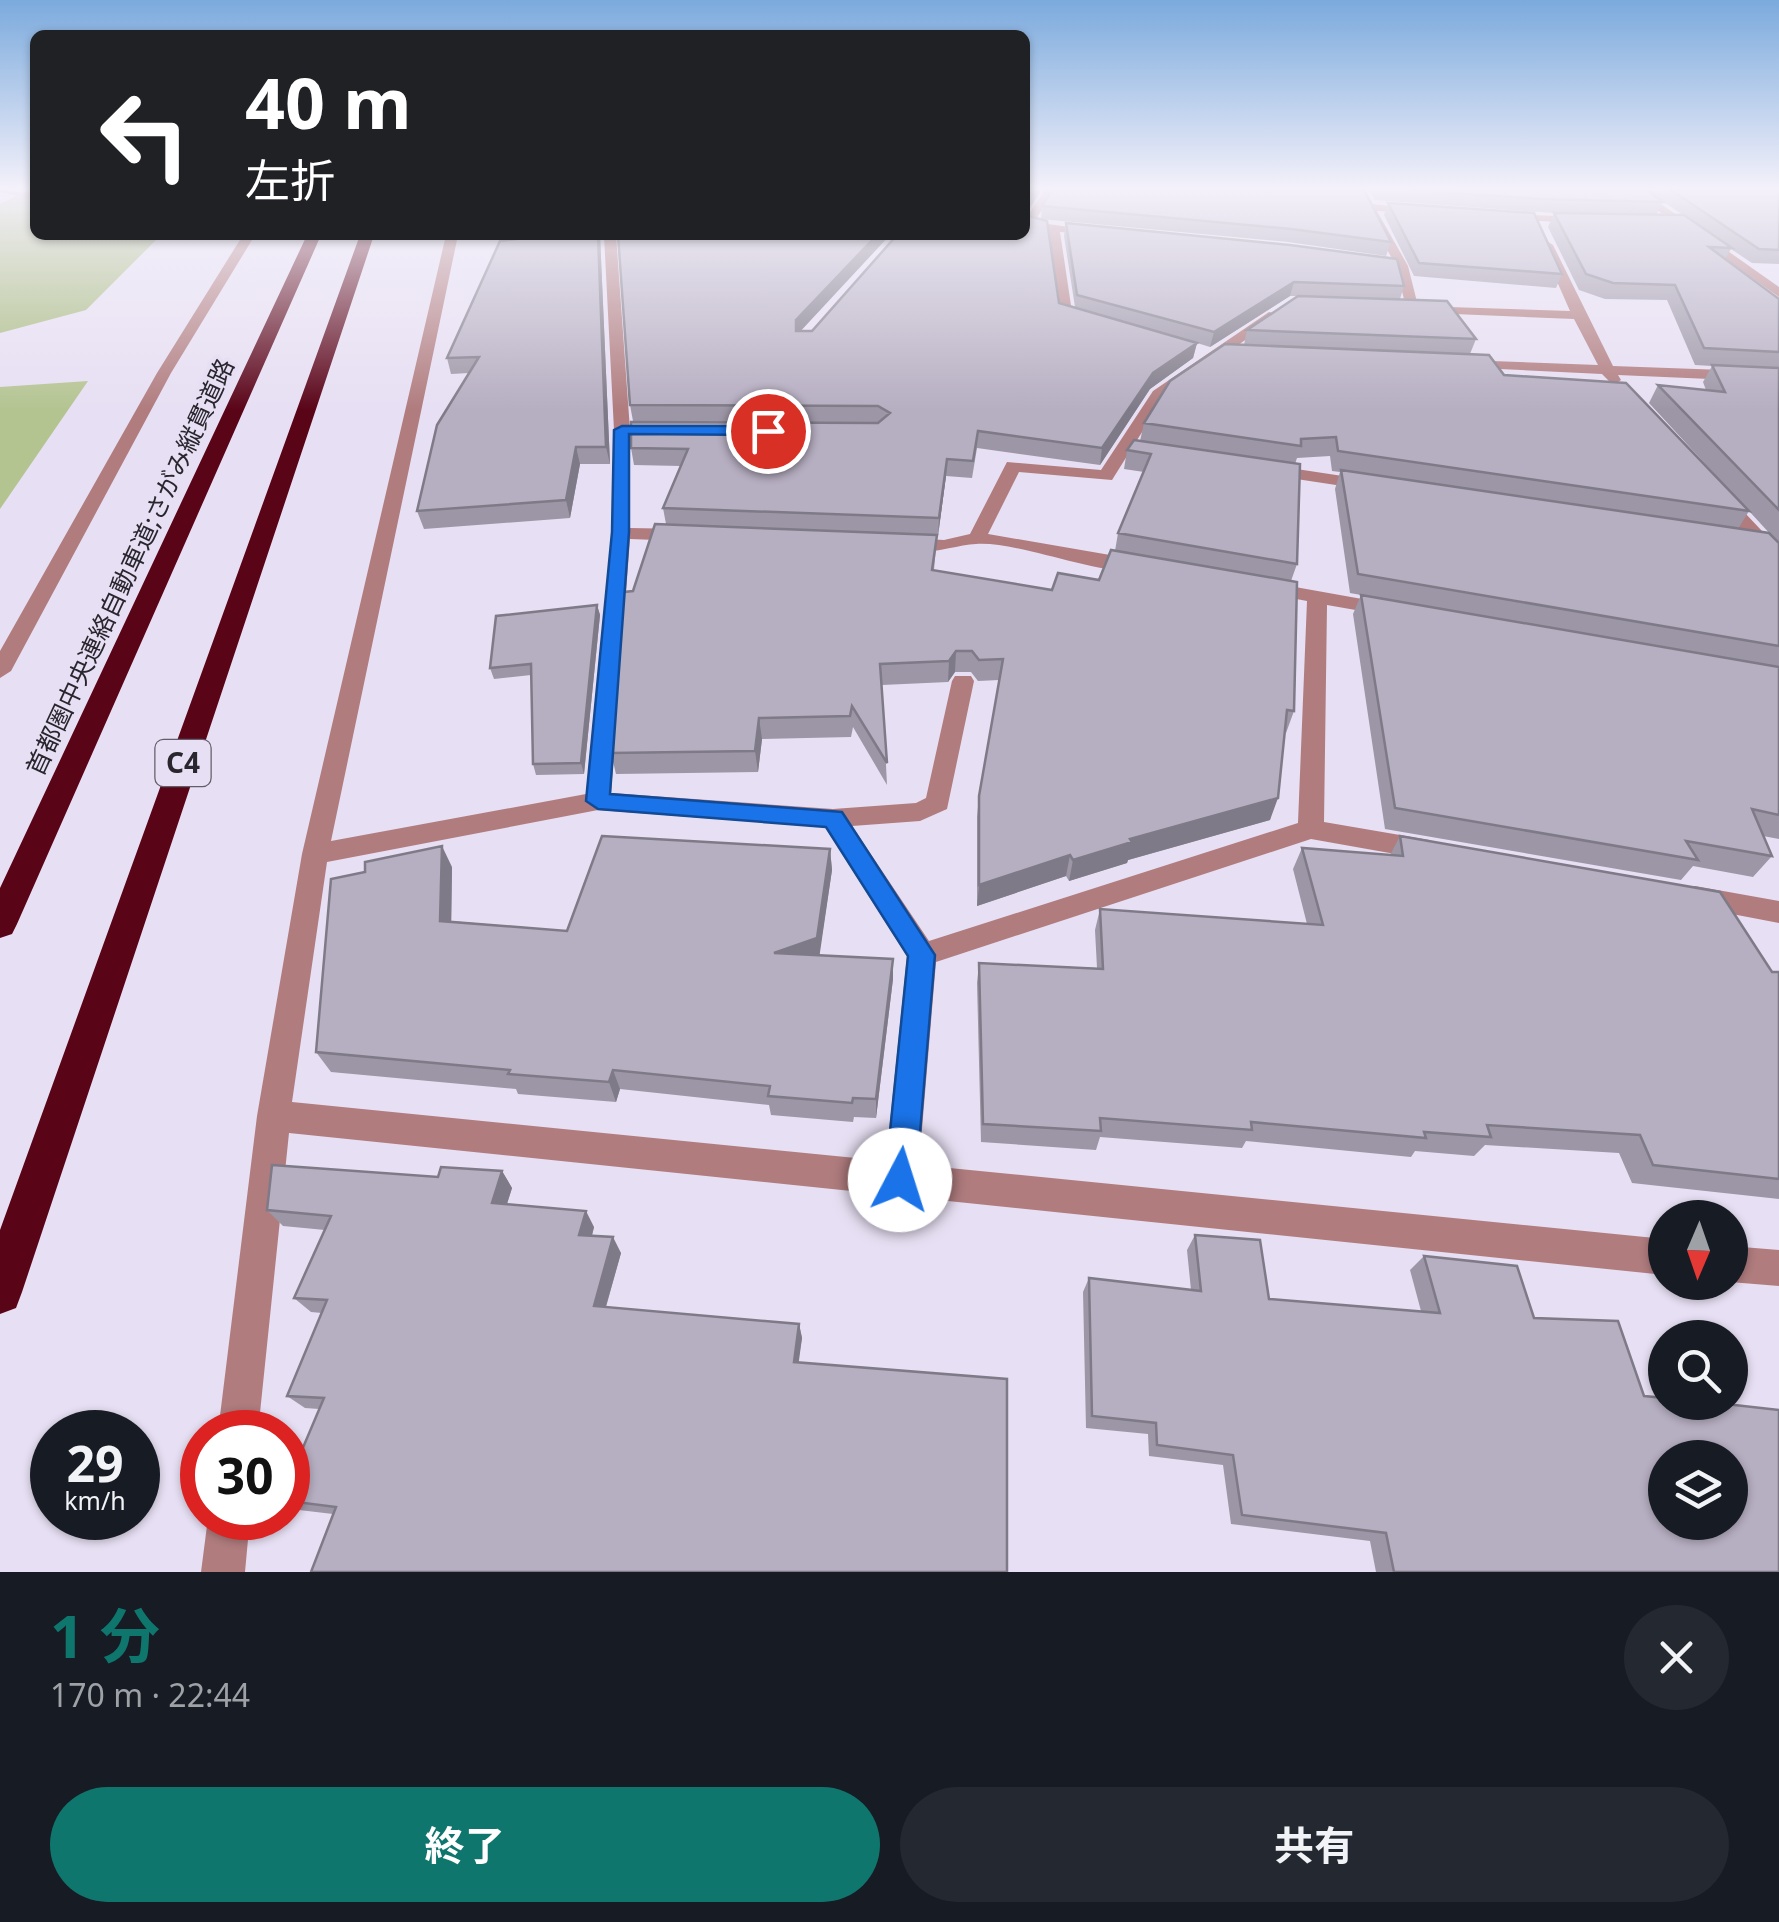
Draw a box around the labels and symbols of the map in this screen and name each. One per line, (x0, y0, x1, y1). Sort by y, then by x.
street label: 首都圏中央連絡自動車道;さがみ縦貫道路 (17, 352, 241, 781)
pin (726, 389, 811, 474)
road number: C4 (156, 740, 210, 786)
position arrow (848, 1128, 952, 1232)
north arrow (1648, 1200, 1748, 1300)
speed limit sign: 30 (180, 1410, 310, 1540)

